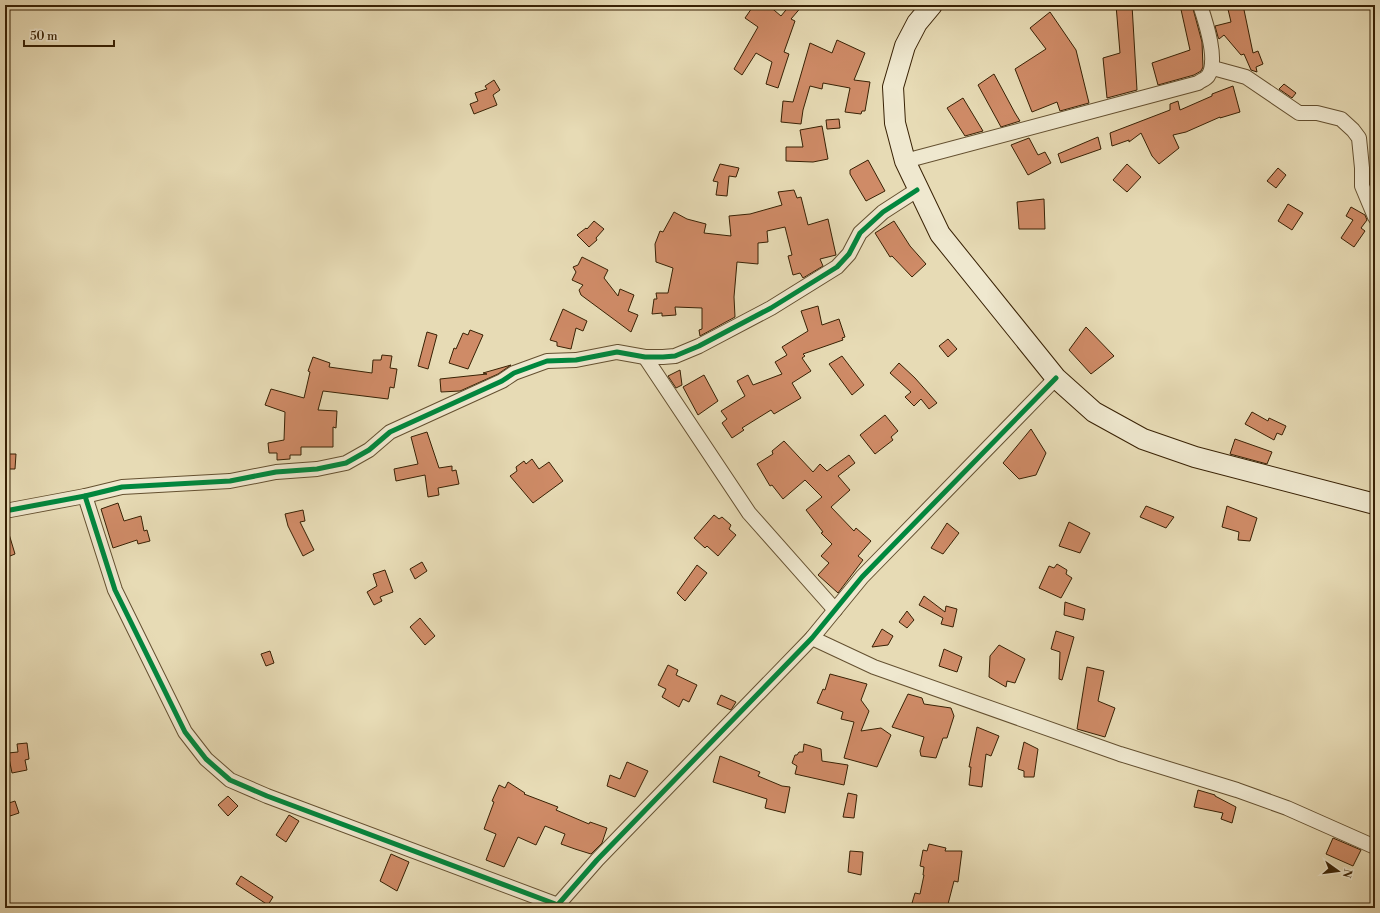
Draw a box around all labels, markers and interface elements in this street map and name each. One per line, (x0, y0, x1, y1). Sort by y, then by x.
scale bar (24, 22, 114, 48)
text: 50 m (30, 29, 58, 44)
north arrow (1318, 851, 1358, 891)
text: N (1339, 867, 1355, 879)

